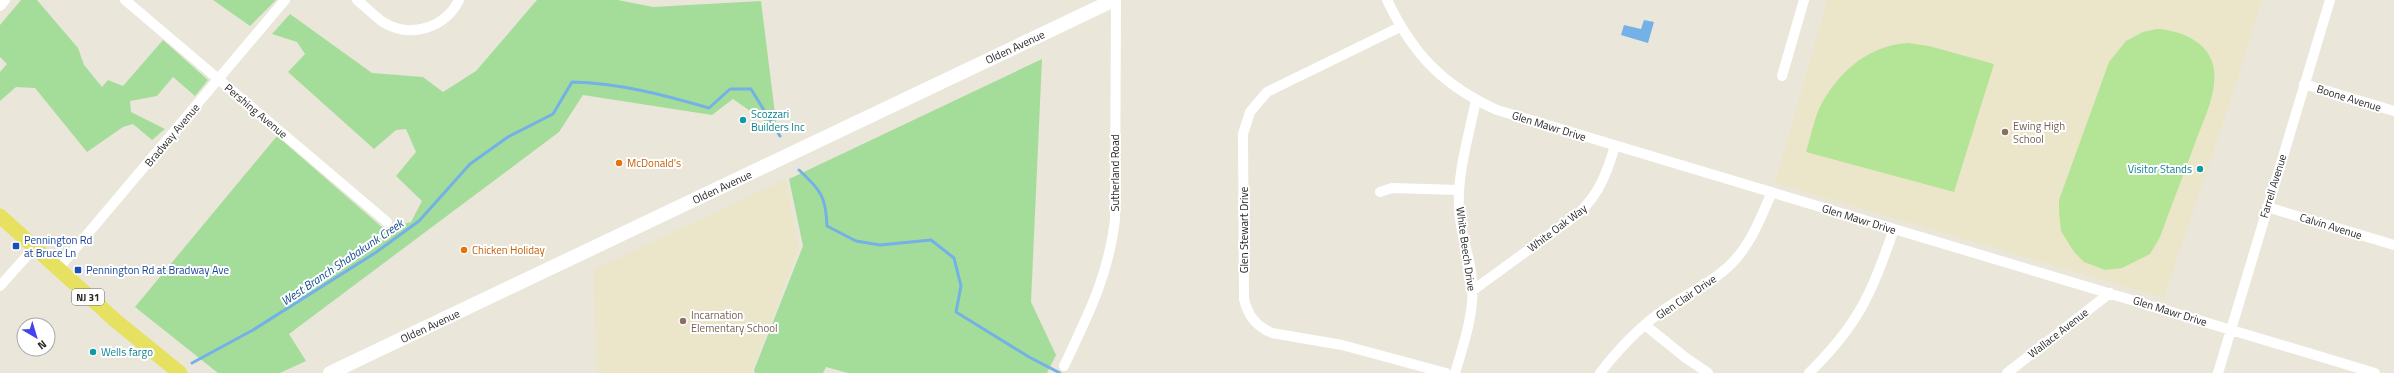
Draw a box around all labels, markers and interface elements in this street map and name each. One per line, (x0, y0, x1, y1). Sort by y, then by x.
street label: Olden Avenue (983, 26, 1048, 68)
street label: Pershing Avenue (221, 80, 291, 142)
street label: Boone Avenue (2315, 81, 2384, 116)
street label: Bradway Avenue (141, 100, 203, 170)
place label: Scozzari Builders Inc (751, 106, 805, 135)
street label: Glen Mawr Drive (1510, 107, 1588, 145)
marker: Scozzari Builders Inc (738, 115, 748, 125)
place label: Ewing High School (2013, 118, 2065, 147)
marker: Ewing High School (2000, 127, 2010, 137)
street label: Sutherland Road (1107, 134, 1123, 211)
street label: Farrell Avenue (2256, 152, 2290, 220)
place label: McDonald's (627, 155, 681, 171)
marker: McDonald's (614, 158, 624, 168)
place label: Visitor Stands (2128, 161, 2192, 177)
marker: Visitor Stands (2195, 164, 2205, 174)
street label: Olden Avenue (690, 166, 755, 208)
street label: Glen Stewart Drive (1236, 186, 1252, 273)
street label: White Oak Way (1524, 200, 1591, 256)
street label: Glen Mawr Drive (1820, 200, 1898, 238)
street label: White Beech Drive (1452, 206, 1480, 293)
street label: Calvin Avenue (2298, 209, 2365, 243)
water label: West Branch Shabakunk Creek (277, 213, 408, 310)
place label: Pennington Rd at Bruce Ln (24, 232, 92, 261)
marker: Pennington Rd at Bruce Ln (11, 241, 21, 251)
place label: Chicken Holiday (472, 242, 546, 258)
marker: Chicken Holiday (459, 245, 469, 255)
place label: Pennington Rd at Bradway Ave (86, 262, 229, 278)
marker: Pennington Rd at Bradway Ave (73, 265, 83, 275)
street label: Glen Clair Drive (1653, 271, 1720, 323)
road number: NJ 31 (72, 289, 104, 305)
street label: Glen Mawr Drive (2131, 292, 2209, 330)
street label: Wallace Avenue (2024, 304, 2092, 362)
street label: Olden Avenue (398, 305, 463, 347)
place label: Incarnation Elementary School (691, 307, 778, 336)
marker: Incarnation Elementary School (678, 316, 688, 326)
north arrow (16, 317, 56, 357)
text: N (34, 336, 50, 354)
place label: Wells fargo (101, 344, 153, 360)
marker: Wells fargo (88, 347, 98, 357)

